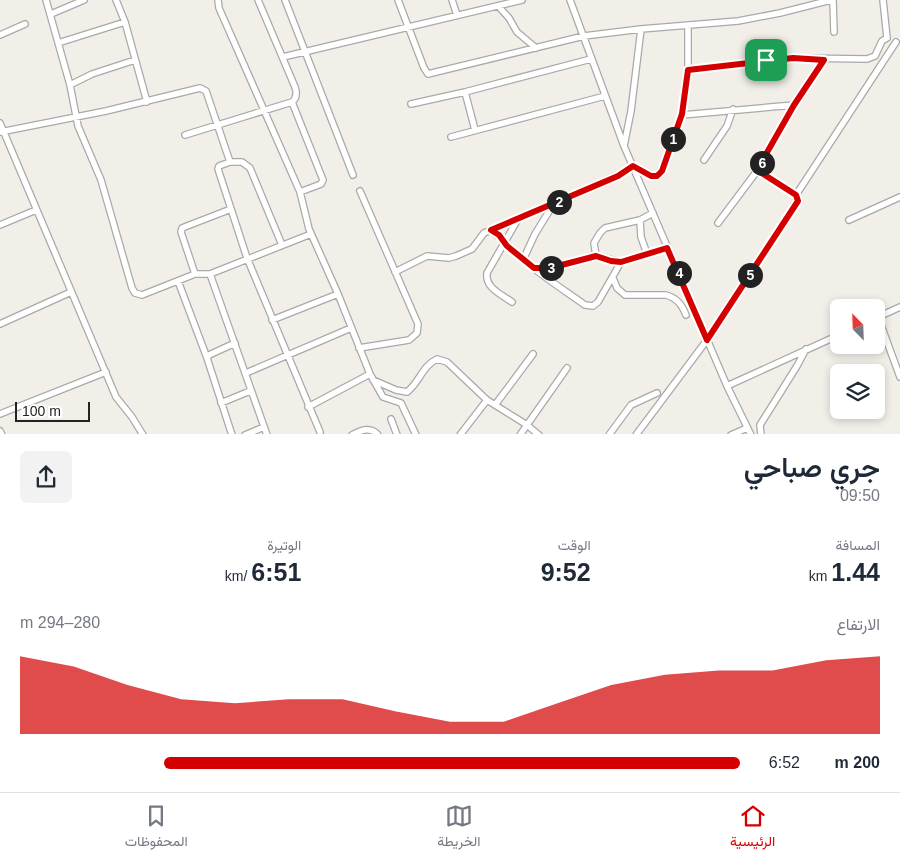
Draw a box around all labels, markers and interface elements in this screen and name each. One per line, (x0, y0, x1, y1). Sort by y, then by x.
pin (745, 39, 787, 81)
icon: arrive (752, 46, 780, 74)
pin: 1 (660, 126, 686, 152)
text: 1 (670, 131, 677, 147)
pin: 6 (750, 150, 774, 176)
text: 6 (759, 155, 766, 171)
pin: 2 (546, 190, 572, 214)
text: 2 (556, 194, 563, 210)
pin: 3 (538, 256, 564, 280)
text: 3 (548, 260, 555, 276)
pin: 4 (666, 260, 692, 286)
pin: 5 (738, 262, 762, 288)
text: 4 (676, 265, 683, 281)
text: 5 (747, 267, 754, 283)
north arrow (830, 299, 885, 354)
map controls (830, 299, 885, 419)
button: layers (830, 364, 885, 419)
scale bar (15, 400, 90, 423)
text: 100 m (22, 403, 61, 419)
button: share (20, 451, 72, 503)
text: جري صباحي (744, 452, 880, 483)
text: 09:50 (840, 487, 880, 504)
text: الوتيرة (267, 537, 301, 553)
text: الوقت (558, 537, 591, 553)
text: المسافة (836, 537, 880, 553)
text: 6:51 (251, 558, 301, 586)
text: 9:52 (541, 558, 591, 586)
text: 1.44 (831, 558, 880, 586)
text: /km (225, 568, 251, 584)
text: km (809, 568, 831, 584)
text: 280–294 m (20, 614, 100, 631)
text: الارتفاع (837, 616, 880, 633)
text: 6:52 (769, 754, 800, 771)
text: 200 m (835, 754, 880, 771)
tab: المحفوظات (125, 802, 188, 854)
tab: الخريطة (437, 802, 481, 854)
tab: الرئيسية (730, 802, 775, 854)

